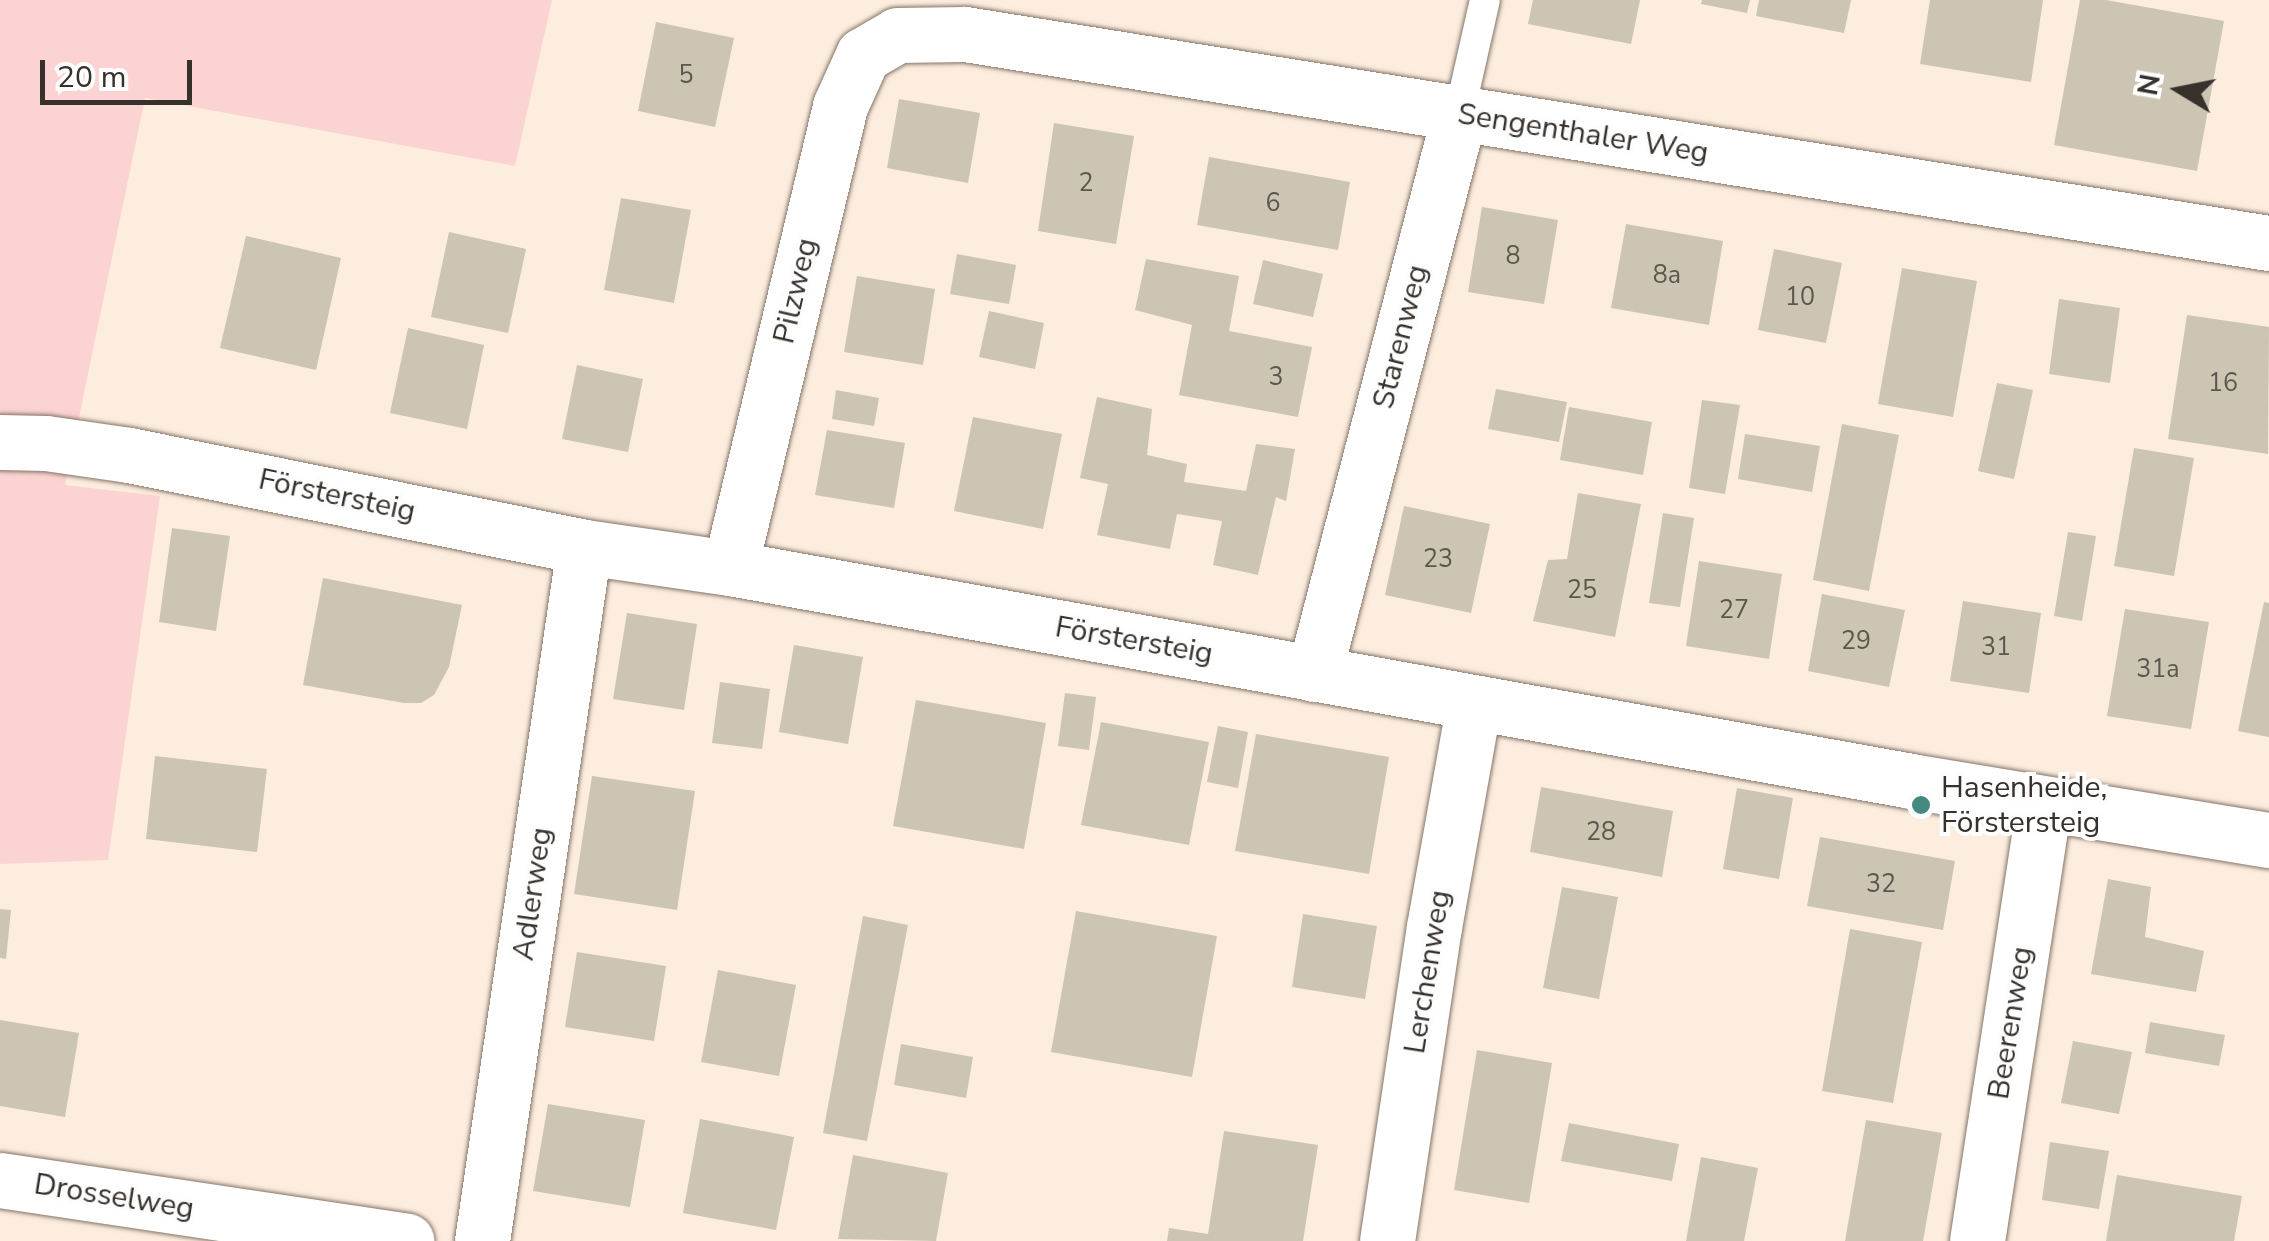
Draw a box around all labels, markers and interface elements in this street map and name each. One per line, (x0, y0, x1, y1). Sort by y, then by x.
scale bar (45, 40, 198, 102)
north arrow (2129, 40, 2229, 140)
text: 20 m (57, 57, 126, 98)
house number: 5 (679, 60, 693, 90)
text: N (2129, 71, 2170, 98)
street label: Sengenthaler Weg (1455, 96, 1711, 172)
house number: 2 (1079, 168, 1093, 198)
house number: 6 (1266, 188, 1280, 218)
street label: Pilzweg (766, 235, 826, 347)
house number: 8 (1506, 241, 1520, 271)
house number: 8a (1653, 260, 1681, 290)
street label: Starenweg (1366, 261, 1436, 413)
house number: 10 (1785, 282, 1815, 312)
house number: 3 (1269, 362, 1283, 392)
house number: 16 (2208, 368, 2238, 398)
street label: Förstersteig (255, 462, 419, 530)
house number: 23 (1423, 544, 1453, 574)
house number: 25 (1567, 575, 1597, 605)
house number: 27 (1719, 595, 1749, 625)
street label: Förstersteig (1052, 609, 1216, 673)
house number: 29 (1841, 626, 1871, 656)
house number: 31 (1981, 632, 2011, 662)
house number: 31a (2136, 654, 2180, 684)
place label: Hasenheide, Förstersteig (1941, 770, 2107, 840)
marker: Hasenheide, Förstersteig (1910, 794, 1932, 816)
house number: 28 (1586, 817, 1616, 847)
street label: Adlerweg (506, 825, 560, 963)
house number: 32 (1866, 869, 1896, 899)
street label: Lerchenweg (1397, 888, 1459, 1056)
street label: Beerenweg (1981, 944, 2041, 1102)
street label: Drosselweg (31, 1167, 197, 1227)

